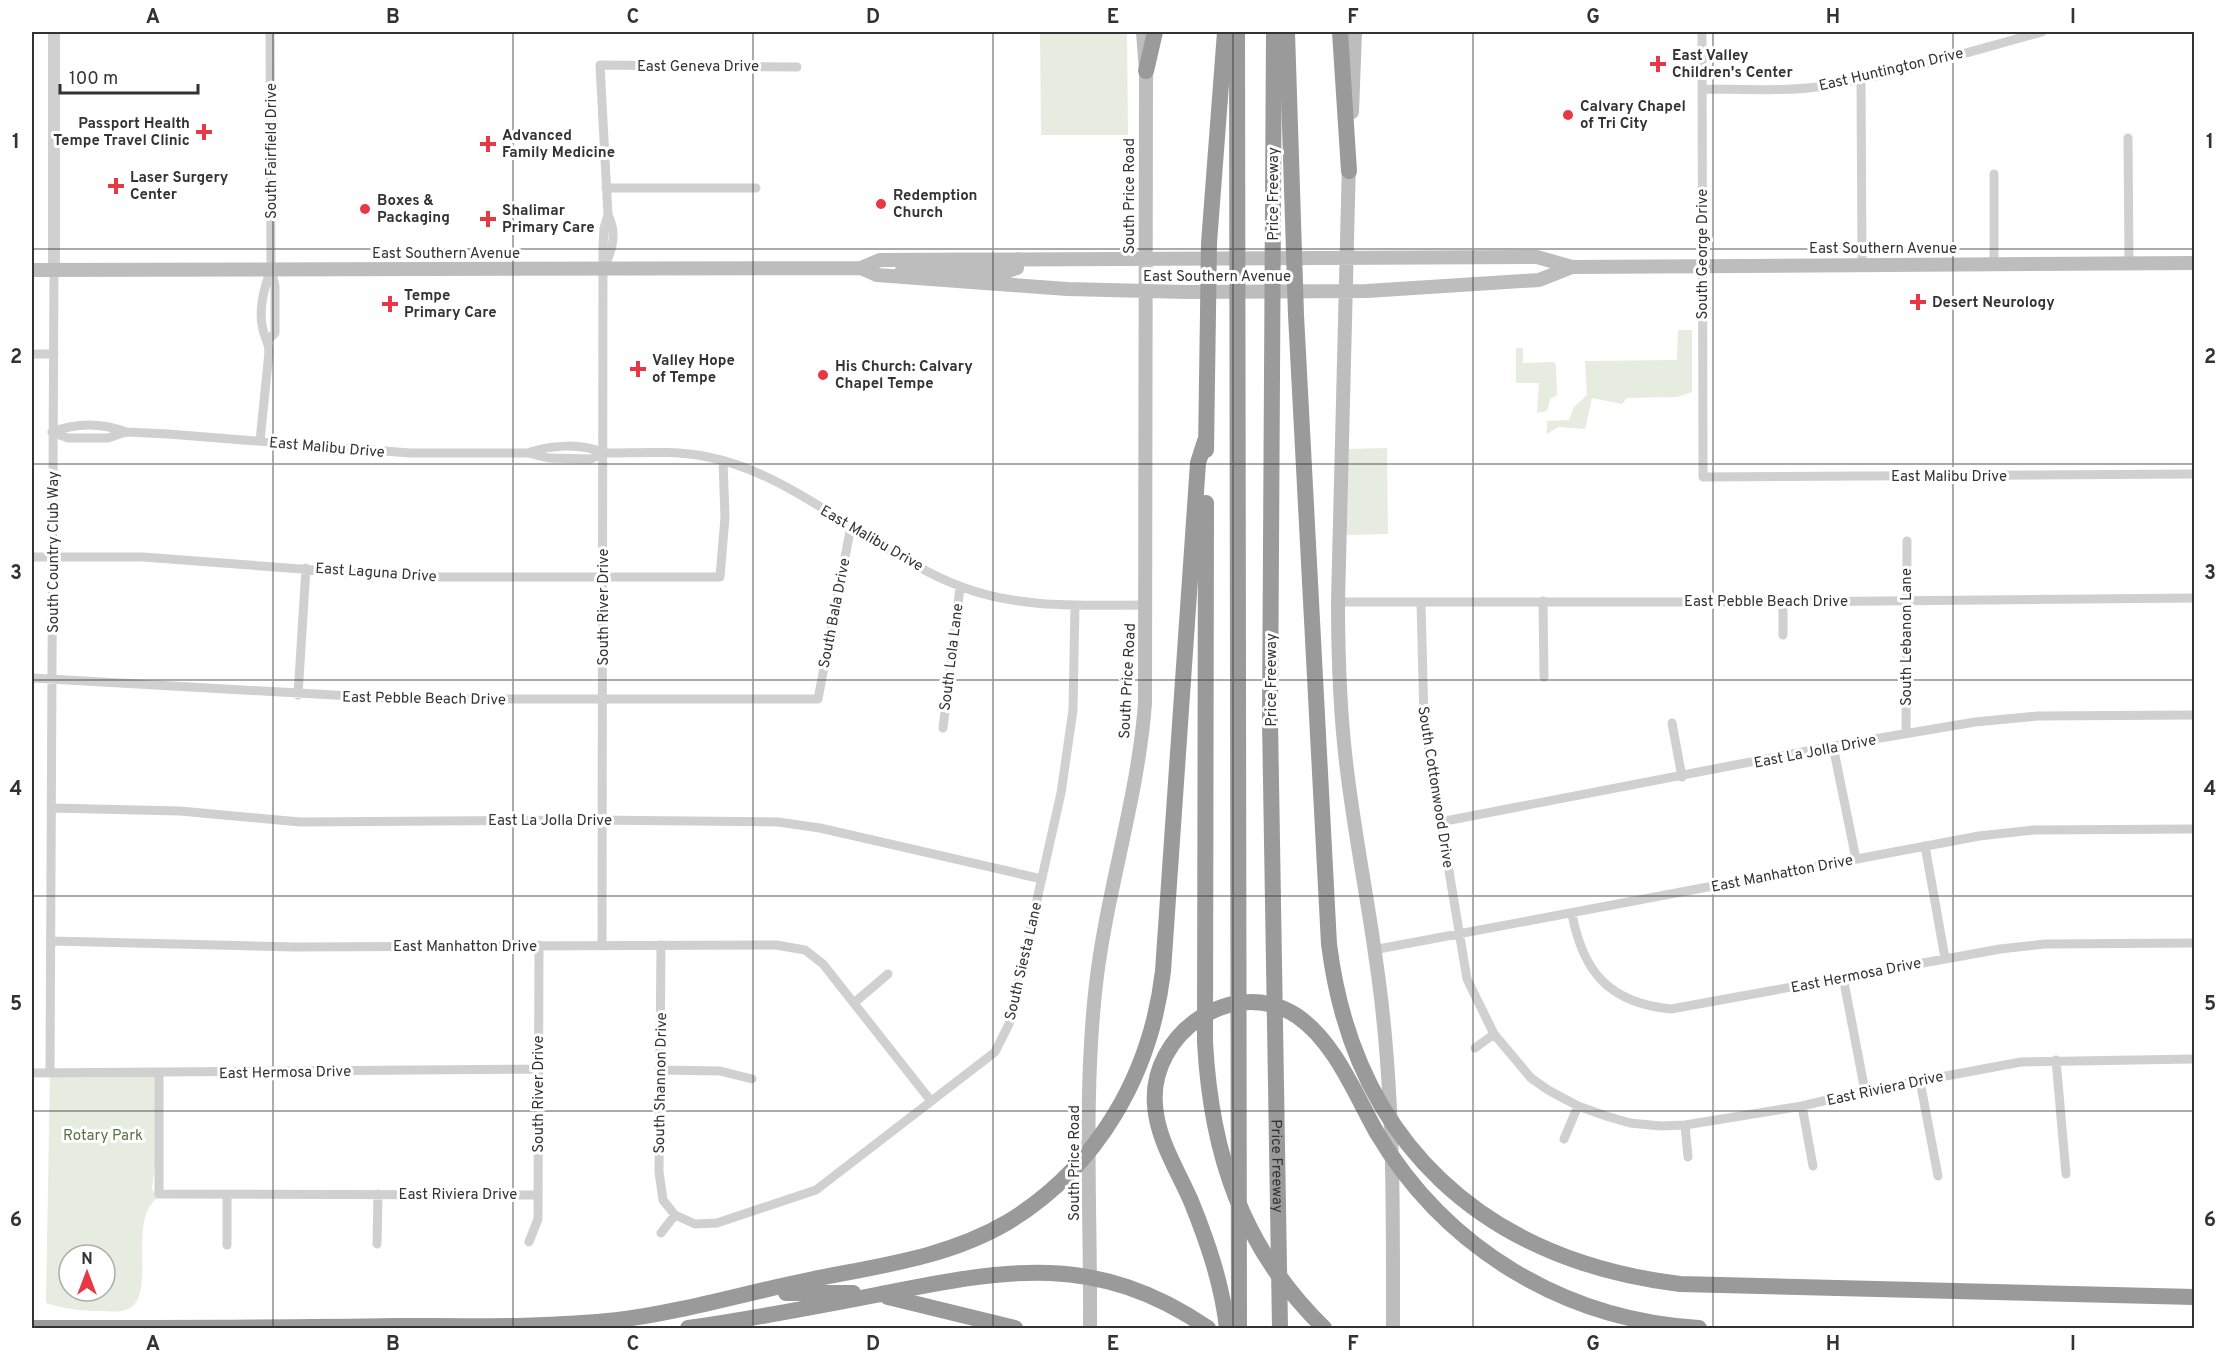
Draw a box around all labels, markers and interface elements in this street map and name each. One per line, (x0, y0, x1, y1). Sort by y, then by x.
text: A (146, 5, 160, 31)
text: B (386, 5, 400, 31)
text: C (627, 5, 639, 31)
text: D (866, 5, 880, 31)
text: E (1107, 5, 1119, 31)
text: F (1347, 5, 1359, 31)
text: G (1586, 5, 1600, 31)
text: H (1826, 5, 1840, 31)
text: I (2070, 5, 2076, 31)
street label: East Huntington Drive (1817, 45, 1965, 96)
place label: East Valley Children's Center (1672, 47, 1793, 83)
marker: East Valley Children's Center (1649, 55, 1667, 73)
scale bar (60, 57, 198, 95)
street label: East Geneva Drive (637, 58, 759, 77)
text: 100 m (69, 68, 118, 91)
street label: South Fairfield Drive (263, 83, 282, 219)
place label: Calvary Chapel of Tri City (1580, 98, 1686, 134)
marker: Calvary Chapel of Tri City (1561, 108, 1575, 122)
place label: Passport Health Tempe Travel Clinic (53, 115, 190, 151)
marker: Passport Health Tempe Travel Clinic (195, 123, 213, 141)
place label: Advanced Family Medicine (502, 127, 615, 163)
text: 1 (12, 130, 20, 156)
text: 1 (2206, 130, 2214, 156)
marker: Advanced Family Medicine (479, 135, 497, 153)
street label: South Price Road (1121, 138, 1140, 254)
street label: Price Freeway (1265, 147, 1284, 241)
place label: Laser Surgery Center (130, 169, 229, 205)
marker: Laser Surgery Center (107, 177, 125, 195)
place label: Redemption Church (893, 187, 977, 223)
street label: South George Drive (1694, 189, 1713, 319)
place label: Boxes & Packaging (377, 192, 450, 228)
marker: Redemption Church (874, 197, 888, 211)
marker: Boxes & Packaging (358, 202, 372, 216)
place label: Shalimar Primary Care (502, 202, 594, 238)
marker: Shalimar Primary Care (479, 210, 497, 228)
street label: East Southern Avenue (1809, 240, 1957, 259)
street label: East Southern Avenue (372, 245, 520, 264)
street label: East Southern Avenue (1143, 268, 1291, 287)
place label: Tempe Primary Care (404, 287, 496, 323)
marker: Desert Neurology (1909, 293, 1927, 311)
place label: Desert Neurology (1932, 294, 2055, 313)
marker: Tempe Primary Care (381, 295, 399, 313)
text: 2 (10, 345, 22, 371)
text: 2 (2204, 345, 2216, 371)
place label: Valley Hope of Tempe (652, 352, 735, 388)
place label: His Church: Calvary Chapel Tempe (835, 358, 973, 394)
marker: Valley Hope of Tempe (629, 360, 647, 378)
marker: His Church: Calvary Chapel Tempe (816, 368, 830, 382)
street label: East Malibu Drive (268, 434, 386, 463)
street label: East Malibu Drive (1891, 468, 2007, 487)
street label: South Country Club Way (45, 471, 64, 633)
street label: East Malibu Drive (816, 502, 926, 577)
street label: South River Drive (595, 548, 614, 666)
street label: South Bala Drive (815, 557, 855, 670)
street label: East Laguna Drive (314, 560, 437, 587)
text: 3 (10, 561, 22, 587)
text: 3 (2204, 561, 2216, 587)
street label: South Lebanon Lane (1898, 568, 1917, 706)
street label: East Pebble Beach Drive (1684, 593, 1848, 612)
street label: South Lola Lane (936, 602, 969, 712)
street label: South Price Road (1116, 623, 1141, 739)
street label: Price Freeway (1263, 633, 1282, 727)
street label: East Pebble Beach Drive (342, 689, 506, 710)
street label: South Cottonwood Drive (1412, 705, 1457, 870)
street label: East La Jolla Drive (1753, 731, 1878, 774)
text: 4 (10, 777, 22, 803)
text: 4 (2204, 777, 2216, 803)
street label: East La Jolla Drive (488, 812, 612, 831)
street label: East Manhatton Drive (1710, 851, 1855, 898)
street label: South Siesta Lane (1002, 900, 1047, 1022)
street label: East Manhatton Drive (393, 938, 537, 957)
street label: East Hermosa Drive (1790, 955, 1923, 998)
text: 5 (10, 992, 22, 1018)
text: 5 (2204, 992, 2216, 1018)
street label: South Shannon Drive (651, 1012, 672, 1154)
street label: South River Drive (530, 1035, 549, 1153)
street label: East Hermosa Drive (219, 1063, 351, 1084)
street label: East Riviera Drive (1825, 1068, 1945, 1111)
street label: South Price Road (1066, 1105, 1085, 1221)
street label: Price Freeway (1266, 1119, 1286, 1213)
park label: Rotary Park (63, 1127, 143, 1146)
street label: East Riviera Drive (399, 1186, 517, 1205)
text: 6 (10, 1208, 22, 1234)
text: 6 (2204, 1208, 2216, 1234)
north arrow (57, 1243, 117, 1303)
text: N (81, 1250, 93, 1270)
text: A (146, 1332, 160, 1358)
text: B (386, 1332, 400, 1358)
text: C (627, 1332, 639, 1358)
text: D (866, 1332, 880, 1358)
text: E (1107, 1332, 1119, 1358)
text: F (1347, 1332, 1359, 1358)
text: G (1586, 1332, 1600, 1358)
text: H (1826, 1332, 1840, 1358)
text: I (2070, 1332, 2076, 1358)

